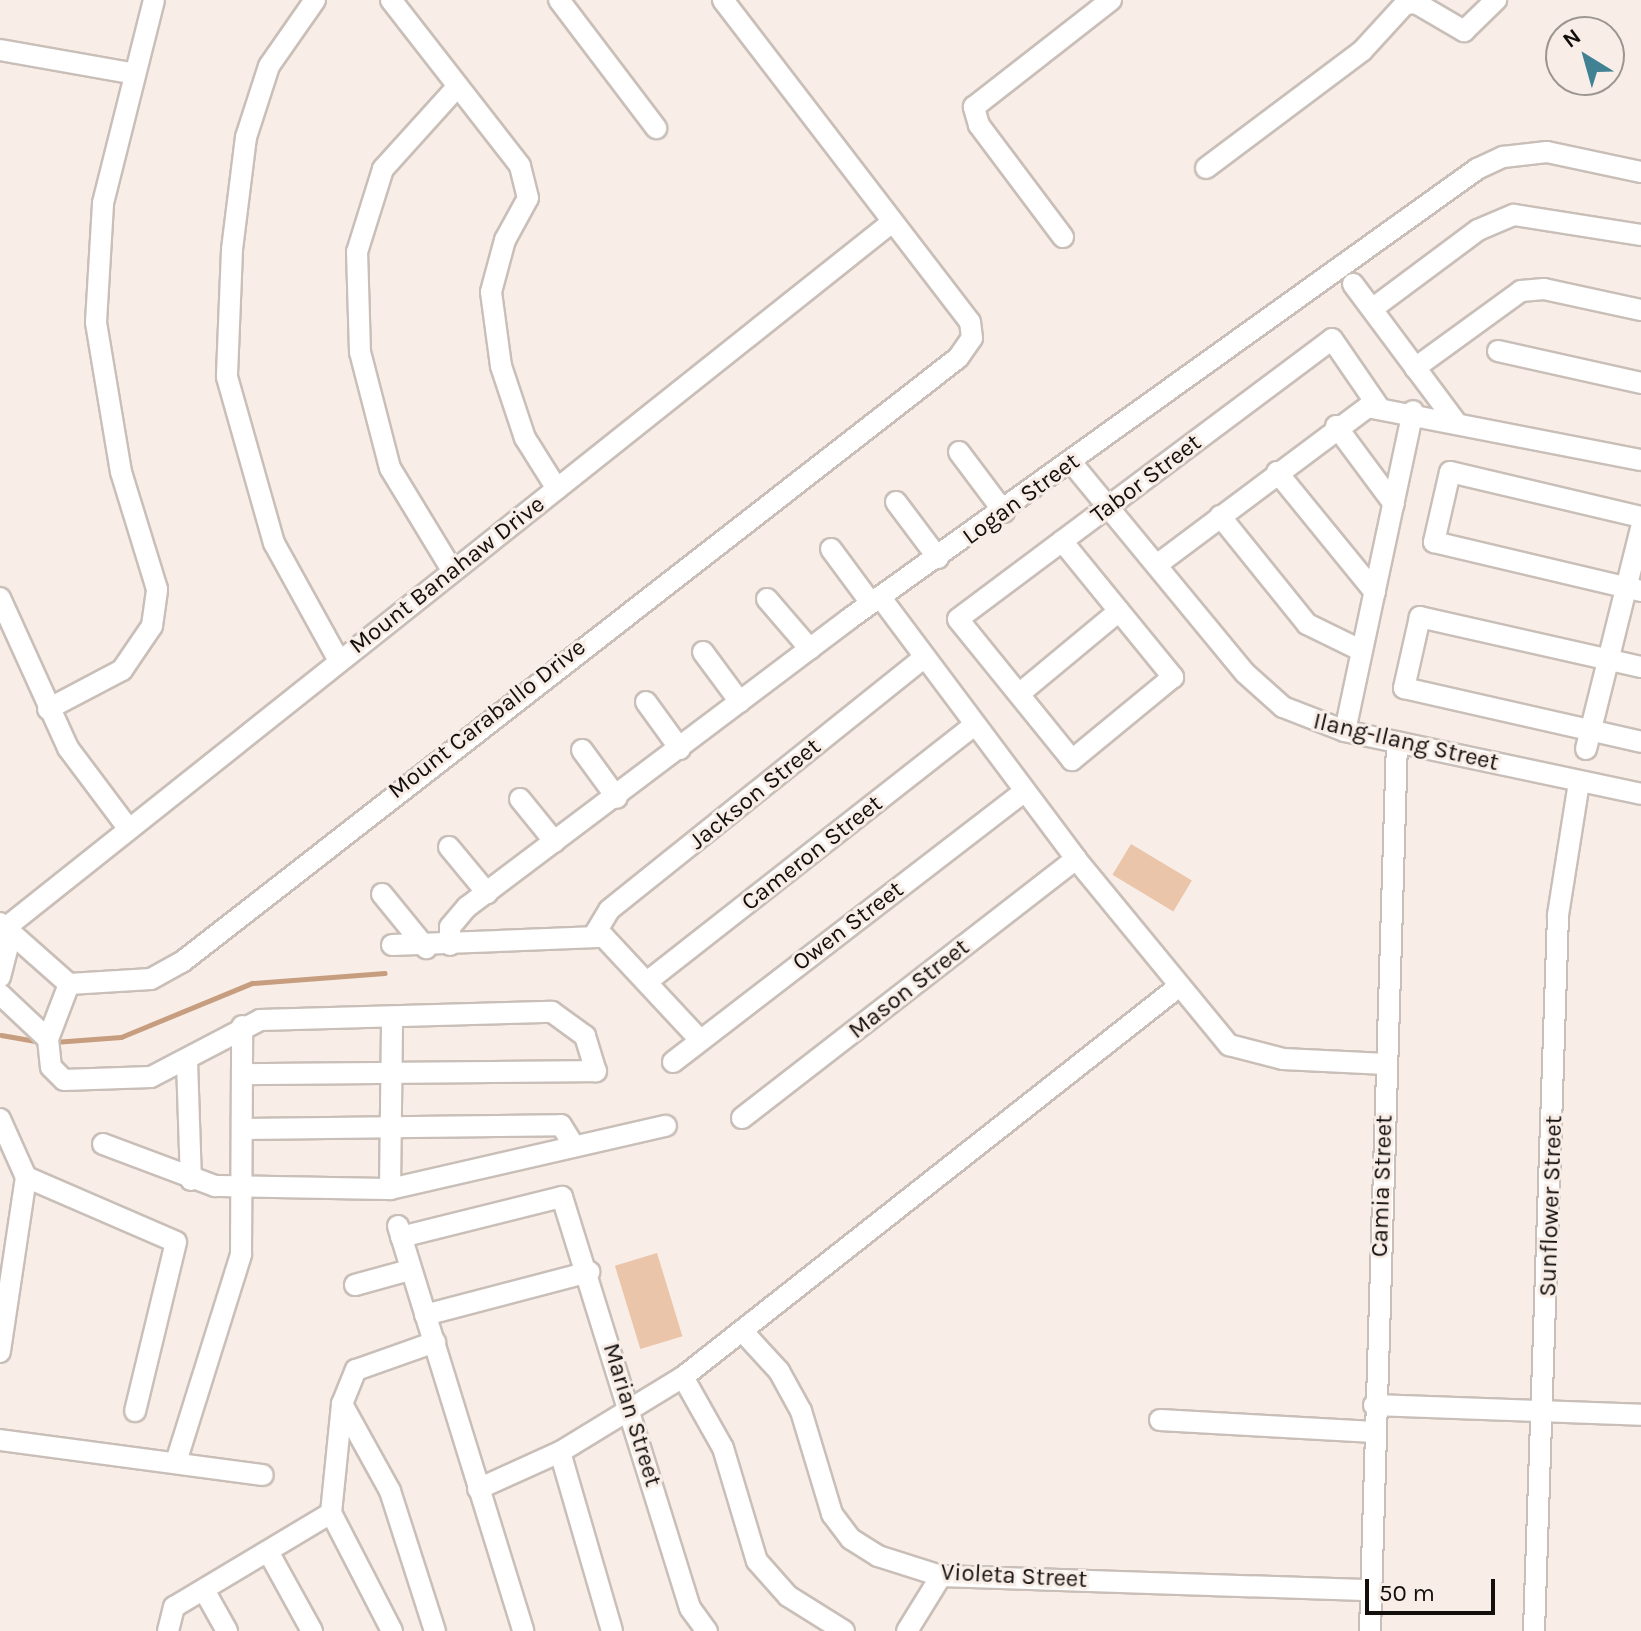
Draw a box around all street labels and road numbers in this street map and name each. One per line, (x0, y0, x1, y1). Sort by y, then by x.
street label: Tabor Street (1085, 428, 1207, 530)
street label: Logan Street (957, 447, 1085, 551)
street label: Mount Banahaw Drive (344, 490, 550, 660)
street label: Mount Caraballo Drive (382, 633, 592, 805)
street label: Ilang-Ilang Street (1311, 707, 1501, 777)
street label: Jackson Street (684, 732, 826, 856)
street label: Cameron Street (736, 789, 888, 917)
street label: Owen Street (787, 875, 909, 977)
street label: Mason Street (843, 933, 975, 1045)
street label: Camia Street (1365, 1114, 1399, 1258)
street label: Sunflower Street (1533, 1115, 1569, 1297)
street label: Marian Street (596, 1340, 668, 1490)
street label: Violeta Street (940, 1558, 1088, 1594)

